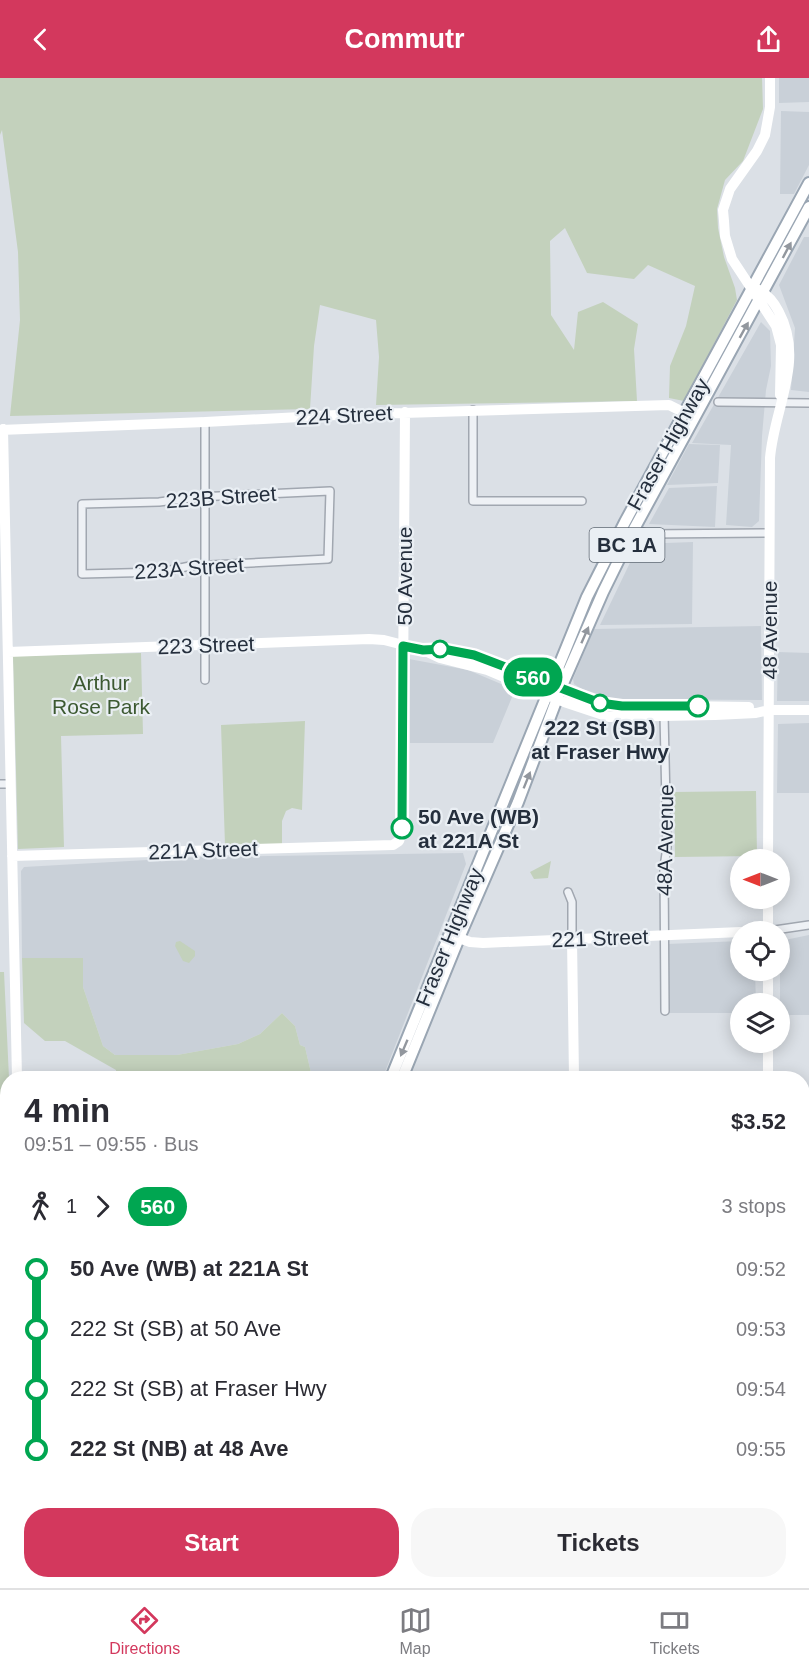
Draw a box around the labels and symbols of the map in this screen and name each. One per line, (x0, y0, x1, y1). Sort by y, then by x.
one-way arrow (782, 241, 792, 258)
one-way arrow (739, 321, 749, 338)
street label: Fraser Highway (622, 374, 714, 514)
street label: 224 Street (295, 401, 393, 429)
street label: 223B Street (165, 482, 277, 512)
street label: 50 Avenue (393, 527, 416, 625)
road number: BC 1A (590, 528, 664, 562)
street label: 223A Street (133, 553, 245, 583)
street label: 48 Avenue (758, 581, 781, 679)
one-way arrow (581, 626, 590, 644)
street label: 223 Street (157, 632, 255, 658)
unlabelled marker (431, 640, 449, 658)
line badge: 560 (498, 658, 568, 696)
park label: Arthur Rose Park (52, 671, 151, 718)
marker: 222 St (SB) at Fraser Hwy (591, 694, 609, 712)
unlabelled marker (687, 695, 709, 717)
place label: 222 St (SB) at Fraser Hwy (531, 716, 669, 763)
one-way arrow (523, 771, 532, 789)
street label: 48A Avenue (653, 784, 677, 896)
place label: 50 Ave (WB) at 221A St (418, 805, 539, 852)
marker: 50 Ave (WB) at 221A St (391, 817, 413, 839)
street label: 221A Street (148, 837, 258, 863)
north arrow (730, 849, 790, 909)
street label: Fraser Highway (411, 864, 487, 1009)
street label: 221 Street (551, 925, 649, 951)
one-way arrow (399, 1040, 408, 1057)

